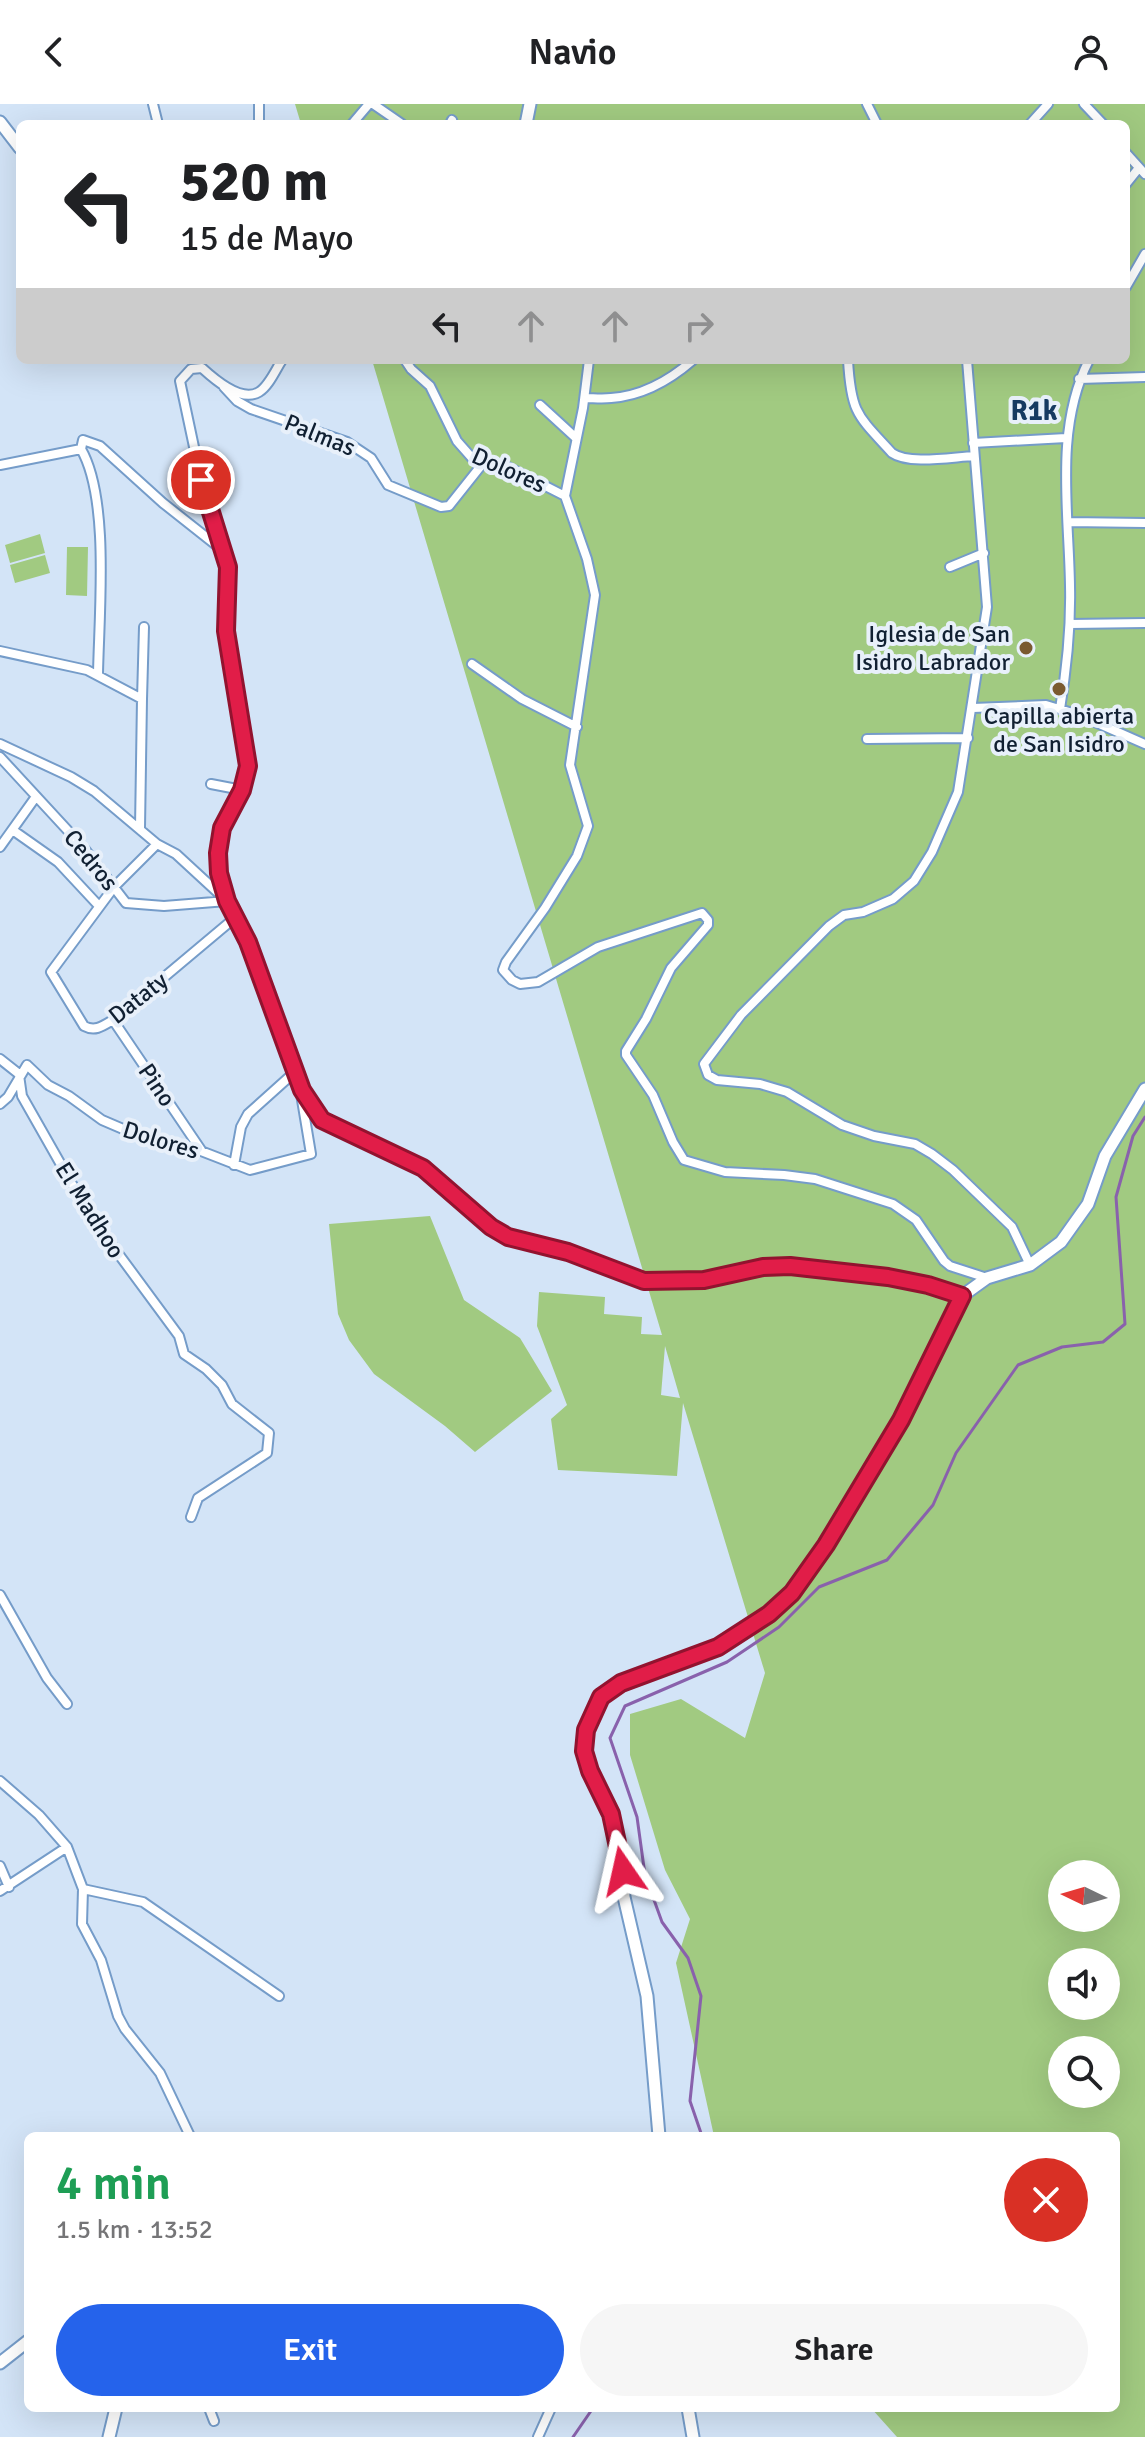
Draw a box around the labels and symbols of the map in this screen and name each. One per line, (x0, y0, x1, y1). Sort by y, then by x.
district label: R1k (1011, 394, 1058, 428)
street label: Palmas (280, 407, 360, 463)
street label: Dolores (467, 440, 551, 500)
pin (167, 446, 235, 514)
place label: Iglesia de San Isidro Labrador (855, 619, 1010, 677)
marker: Iglesia de San Isidro Labrador (1017, 639, 1035, 657)
marker: Capilla abierta de San Isidro (1050, 680, 1068, 698)
place label: Capilla abierta de San Isidro (984, 701, 1134, 759)
street label: Cedros (57, 823, 125, 897)
street label: Dataty (102, 965, 174, 1031)
street label: Pino (132, 1058, 182, 1112)
street label: Dolores (119, 1114, 203, 1166)
street label: El Madhoo (49, 1156, 131, 1264)
position arrow (581, 1829, 665, 1913)
north arrow (1048, 1860, 1120, 1932)

